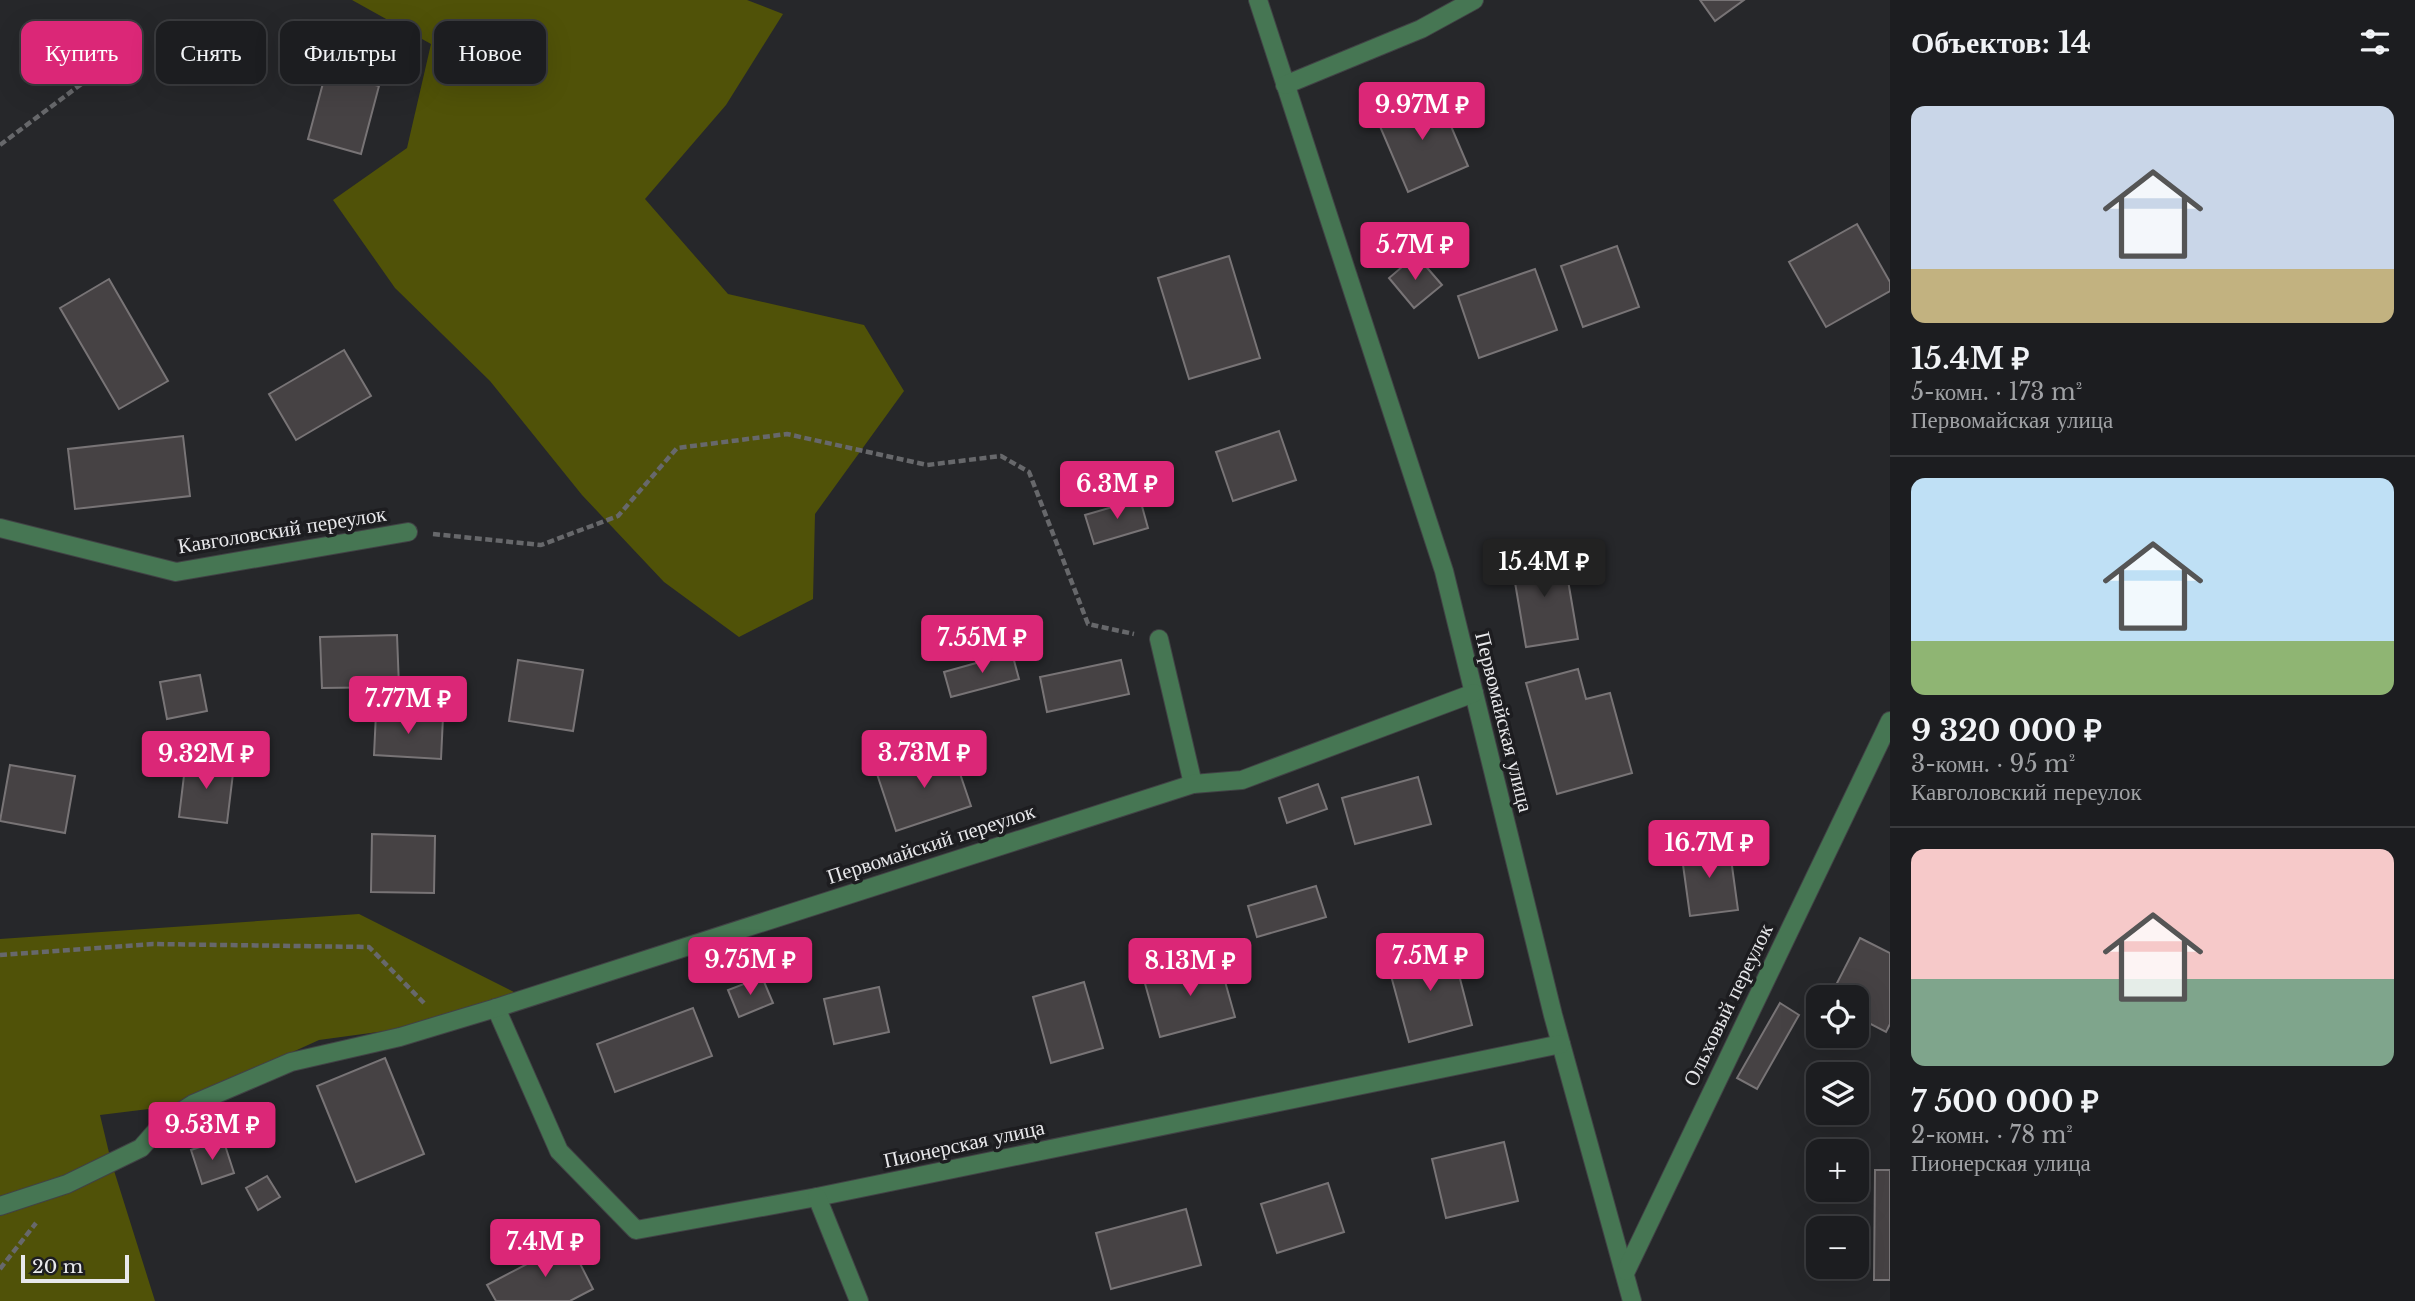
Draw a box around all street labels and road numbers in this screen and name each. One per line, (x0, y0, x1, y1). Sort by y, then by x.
street label: Кавголовский переулок (176, 501, 389, 559)
street label: Первомайская улица (1469, 629, 1539, 815)
street label: Первомайский переулок (824, 798, 1039, 890)
street label: Ольховый переулок (1677, 919, 1779, 1090)
street label: Пионерская улица (881, 1114, 1048, 1174)

